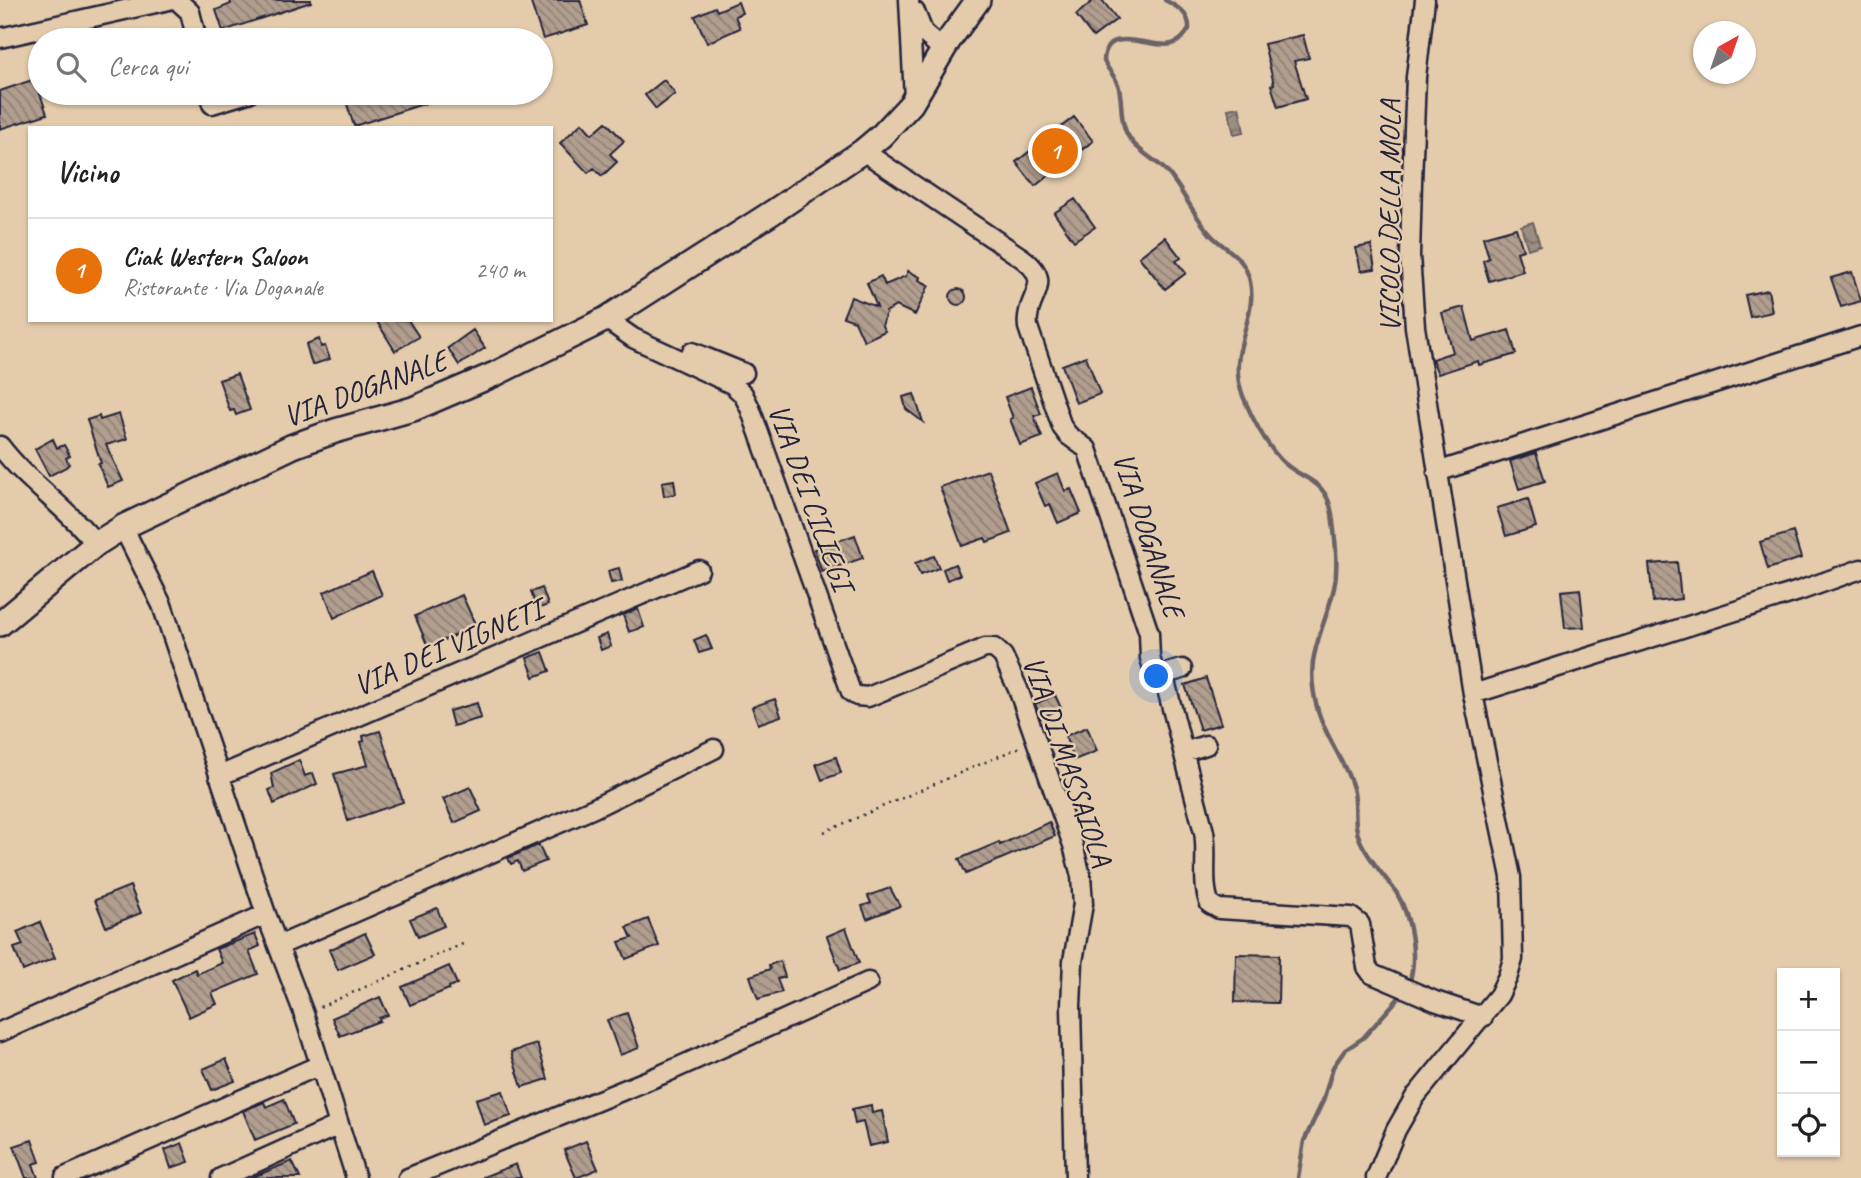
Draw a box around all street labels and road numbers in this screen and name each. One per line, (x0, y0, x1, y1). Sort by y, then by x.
street label: VICOLO DELLA MOLA (1370, 98, 1408, 332)
street label: VIA DOGANALE (278, 340, 455, 435)
street label: VIA DEI CILIEGI (760, 399, 864, 601)
street label: VIA DOGANALE (1104, 448, 1195, 626)
street label: VIA DEI VIGNETI (348, 587, 555, 704)
street label: VIA DI MASSAIOLA (1014, 651, 1122, 872)

